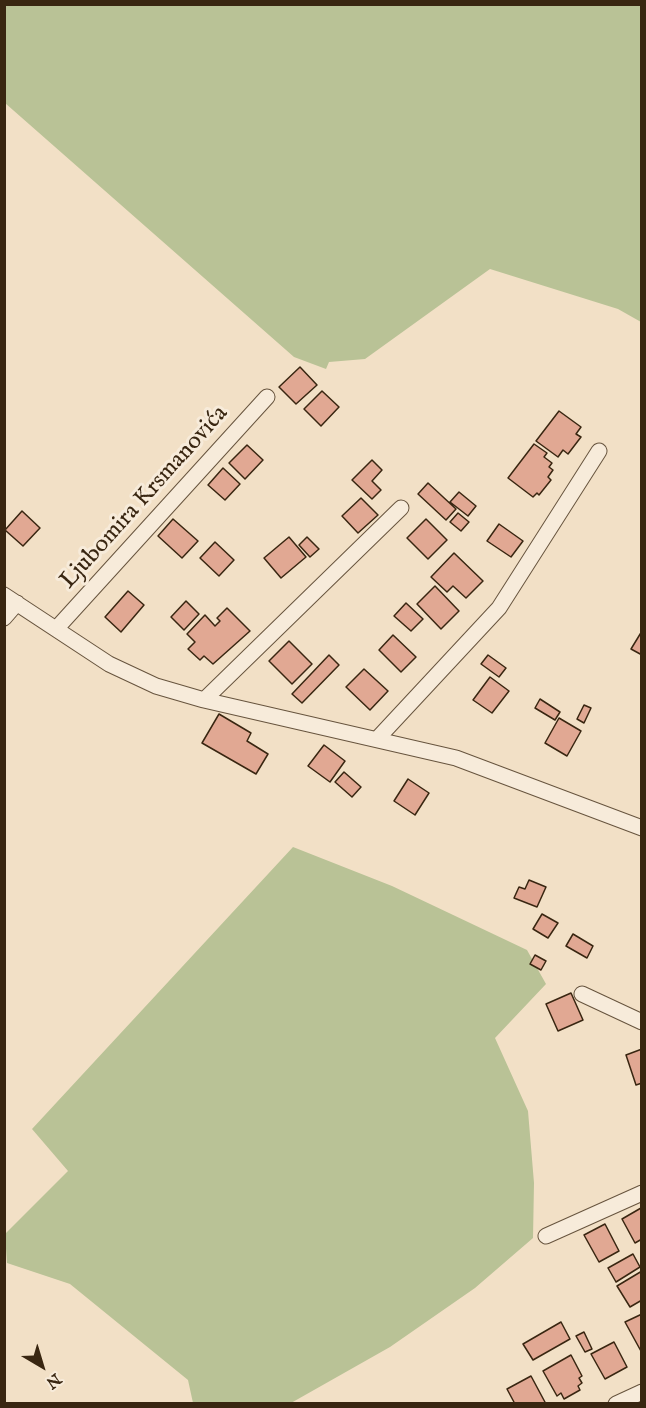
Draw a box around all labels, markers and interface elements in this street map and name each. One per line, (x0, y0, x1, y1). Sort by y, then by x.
street label: Ljubomira Krsmanovića (55, 400, 235, 596)
north arrow (12, 1336, 72, 1396)
text: N (41, 1368, 65, 1392)

